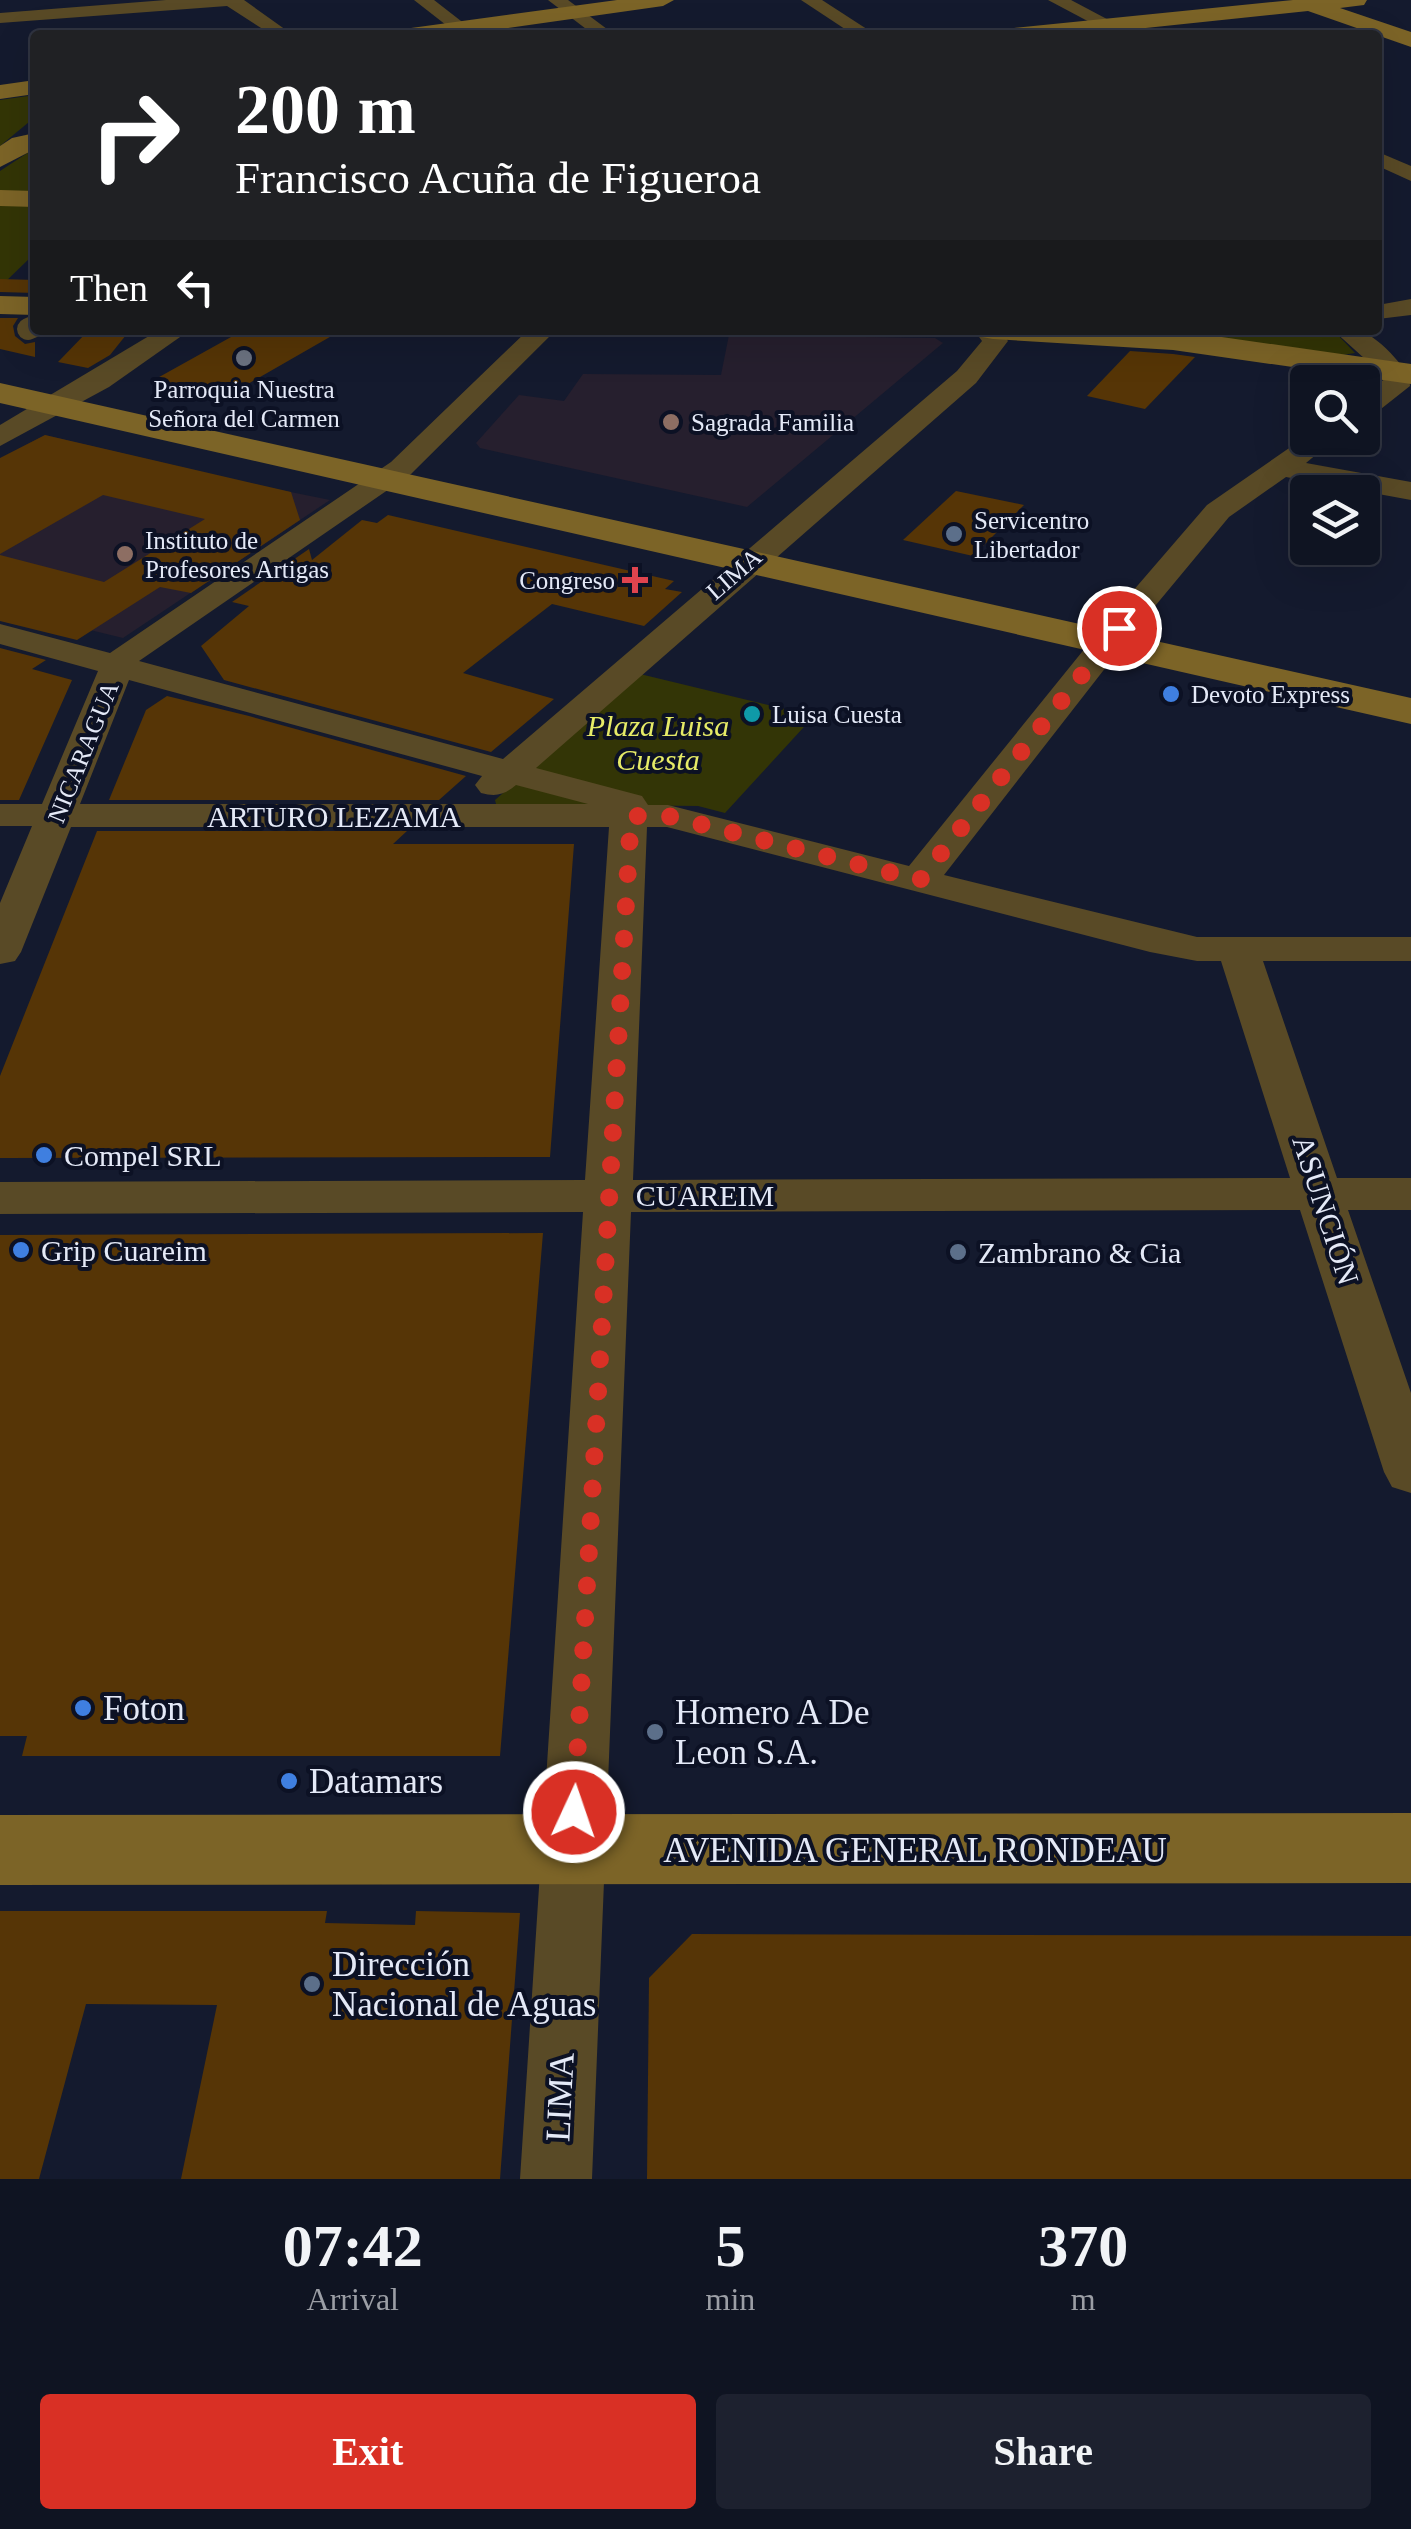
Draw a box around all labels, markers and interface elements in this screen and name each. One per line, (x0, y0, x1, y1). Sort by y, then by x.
icon: right (70, 70, 200, 200)
text: 200 m (235, 71, 416, 148)
text: Francisco Acuña de Figueroa (235, 153, 761, 203)
icon: left (168, 260, 223, 315)
text: Then (70, 267, 148, 309)
marker: Parroquia Nuestra Señora del Carmen (233, 347, 255, 369)
map controls (1290, 365, 1380, 565)
button: search (1290, 365, 1380, 455)
place label: Parroquia Nuestra Señora del Carmen (148, 376, 340, 432)
place label: Sagrada Familia (691, 409, 854, 436)
marker: Sagrada Familia (660, 411, 682, 433)
button: layers (1290, 475, 1380, 565)
place label: Servicentro Libertador (974, 507, 1089, 563)
marker: Servicentro Libertador (943, 523, 965, 545)
place label: Instituto de Profesores Artigas (145, 527, 329, 583)
marker: Instituto de Profesores Artigas (114, 543, 136, 565)
street label: LIMA (701, 543, 767, 605)
place label: Congreso (519, 567, 615, 594)
marker: Congreso (624, 569, 646, 591)
pin (1077, 586, 1162, 671)
icon: arrive (1092, 601, 1147, 656)
street label: NICARAGUA (42, 677, 124, 827)
place label: Devoto Express (1191, 681, 1350, 708)
marker: Devoto Express (1160, 683, 1182, 705)
place label: Luisa Cuesta (772, 701, 902, 728)
marker: Luisa Cuesta (741, 703, 763, 725)
park label: Plaza Luisa Cuesta (586, 709, 729, 776)
street label: ARTURO LEZAMA (207, 800, 461, 833)
street label: ASUNCIÓN (1286, 1131, 1366, 1289)
place label: Compel SRL (64, 1139, 222, 1172)
marker: Compel SRL (33, 1144, 55, 1166)
street label: CUAREIM (636, 1179, 774, 1212)
place label: Grip Cuareim (41, 1234, 207, 1267)
place label: Zambrano & Cia (978, 1236, 1181, 1269)
marker: Grip Cuareim (10, 1239, 32, 1261)
marker: Zambrano & Cia (947, 1241, 969, 1263)
place label: Foton (103, 1689, 185, 1728)
place label: Homero A De Leon S.A. (675, 1693, 869, 1772)
marker: Foton (72, 1697, 94, 1719)
marker: Homero A De Leon S.A. (644, 1721, 666, 1743)
position arrow (522, 1760, 626, 1864)
place label: Datamars (309, 1762, 443, 1801)
marker: Datamars (278, 1770, 300, 1792)
street label: AVENIDA GENERAL RONDEAU (663, 1831, 1167, 1870)
place label: Dirección Nacional de Aguas (332, 1945, 596, 2024)
marker: Dirección Nacional de Aguas (301, 1973, 323, 1995)
street label: LIMA (538, 2051, 582, 2143)
text: 07:42 (283, 2213, 423, 2279)
text: 5 (715, 2213, 745, 2279)
text: 370 (1038, 2213, 1128, 2279)
text: Arrival (307, 2281, 399, 2317)
text: min (706, 2281, 755, 2317)
text: m (1071, 2281, 1096, 2317)
button: Exit (40, 2394, 696, 2509)
button: Share (716, 2394, 1371, 2509)

